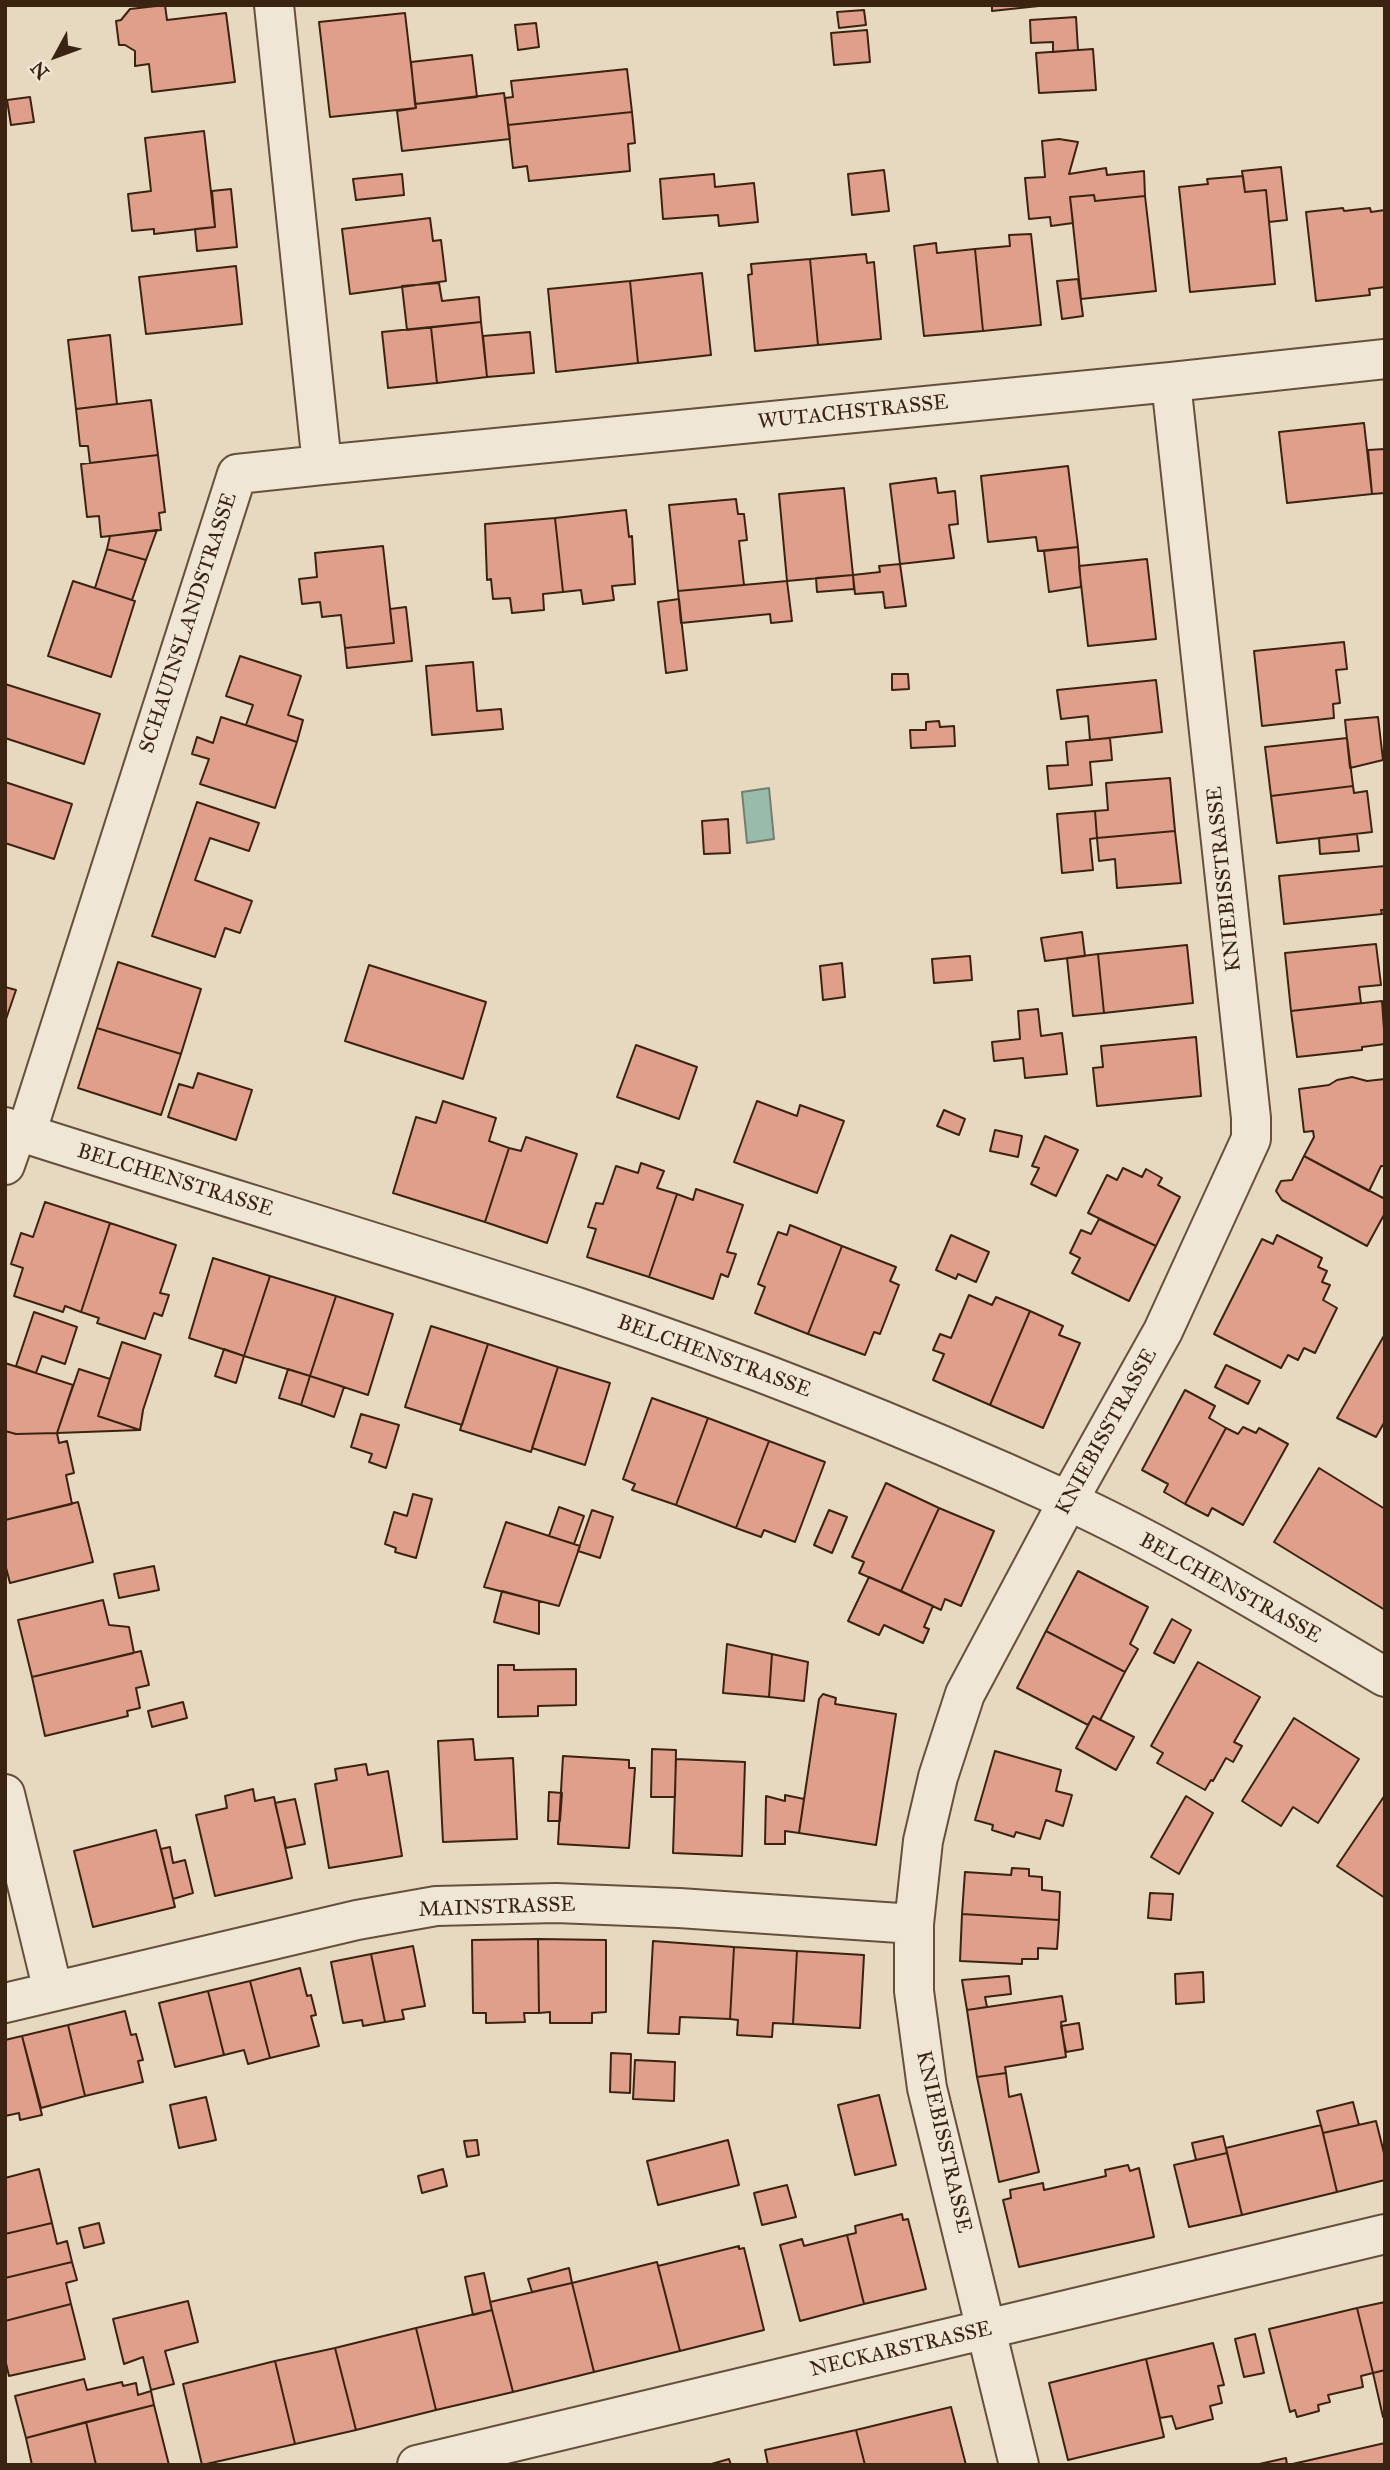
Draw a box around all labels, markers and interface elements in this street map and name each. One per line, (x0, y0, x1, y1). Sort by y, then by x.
north arrow (21, 21, 91, 91)
text: N (26, 56, 54, 84)
street label: WUTACHSTRASSE (757, 390, 949, 436)
street label: SCHAUINSLANDSTRASSE (135, 490, 243, 756)
street label: KNIEBISSTRASSE (1203, 785, 1247, 973)
street label: BELCHENSTRASSE (74, 1139, 276, 1223)
street label: BELCHENSTRASSE (614, 1310, 814, 1404)
street label: KNIEBISSTRASSE (1051, 1344, 1163, 1520)
street label: BELCHENSTRASSE (1135, 1529, 1325, 1649)
street label: MAINSTRASSE (418, 1893, 576, 1923)
street label: KNIEBISSTRASSE (910, 2048, 976, 2236)
street label: NECKARSTRASSE (808, 2317, 994, 2383)

